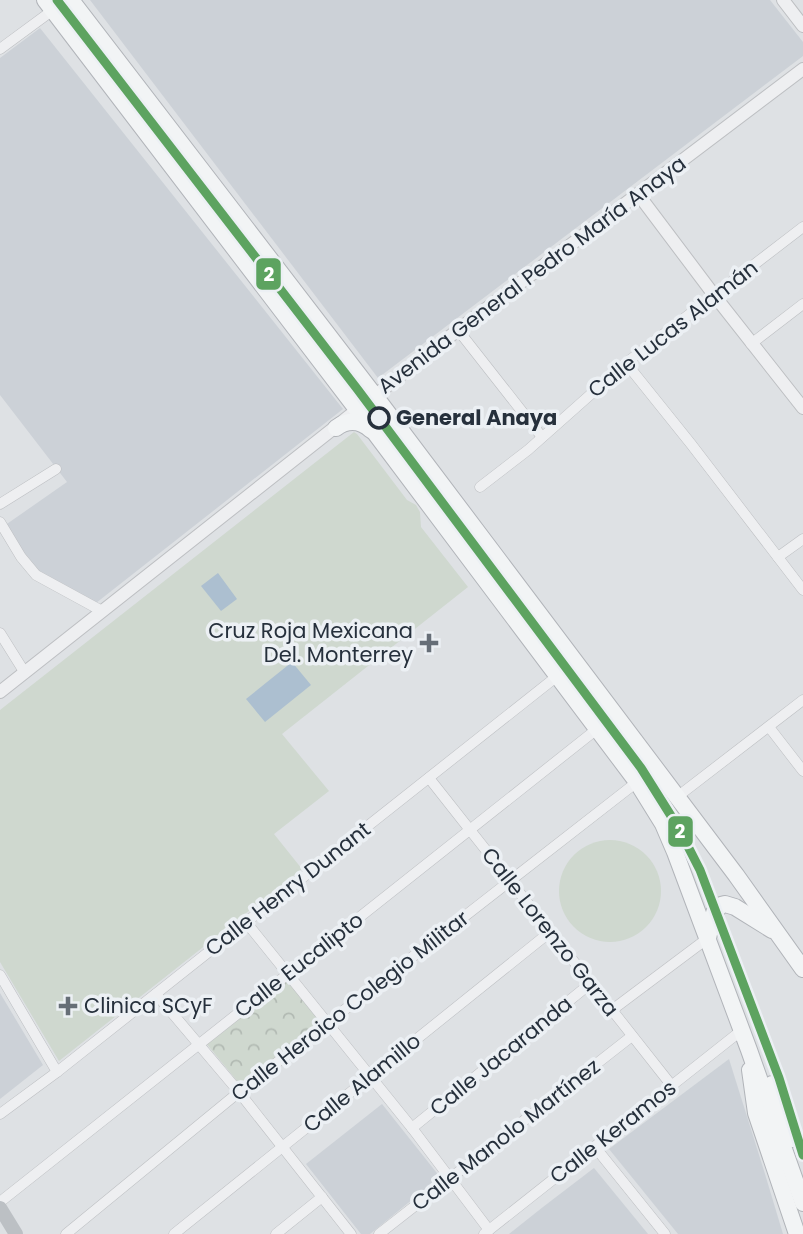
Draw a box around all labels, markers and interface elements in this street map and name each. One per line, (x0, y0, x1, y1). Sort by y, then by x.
street label: Avenida General Pedro María Anaya (372, 149, 692, 400)
street label: Calle Lucas Alamán (582, 253, 764, 404)
line badge: 2 (255, 257, 282, 291)
text: 2 (264, 261, 275, 288)
place label: General Anaya (396, 403, 557, 432)
marker: General Anaya (368, 407, 390, 429)
place label: Cruz Roja Mexicana Del. Monterrey (208, 616, 413, 669)
marker: Cruz Roja Mexicana Del. Monterrey (419, 633, 439, 653)
street label: Calle Henry Dunant (199, 815, 376, 962)
line badge: 2 (667, 815, 694, 848)
text: 2 (675, 818, 686, 845)
street label: Calle Lorenzo Garza (475, 841, 626, 1022)
street label: Calle Heroico Colegio Militar (225, 903, 475, 1108)
street label: Calle Eucalipto (228, 905, 369, 1024)
street label: Calle Jacaranda (423, 989, 578, 1122)
place label: Clinica SCyF (84, 991, 213, 1020)
marker: Clinica SCyF (58, 996, 78, 1016)
street label: Calle Alamillo (297, 1026, 427, 1139)
street label: Calle Manolo Martínez (405, 1052, 606, 1217)
street label: Calle Keramos (543, 1073, 682, 1190)

